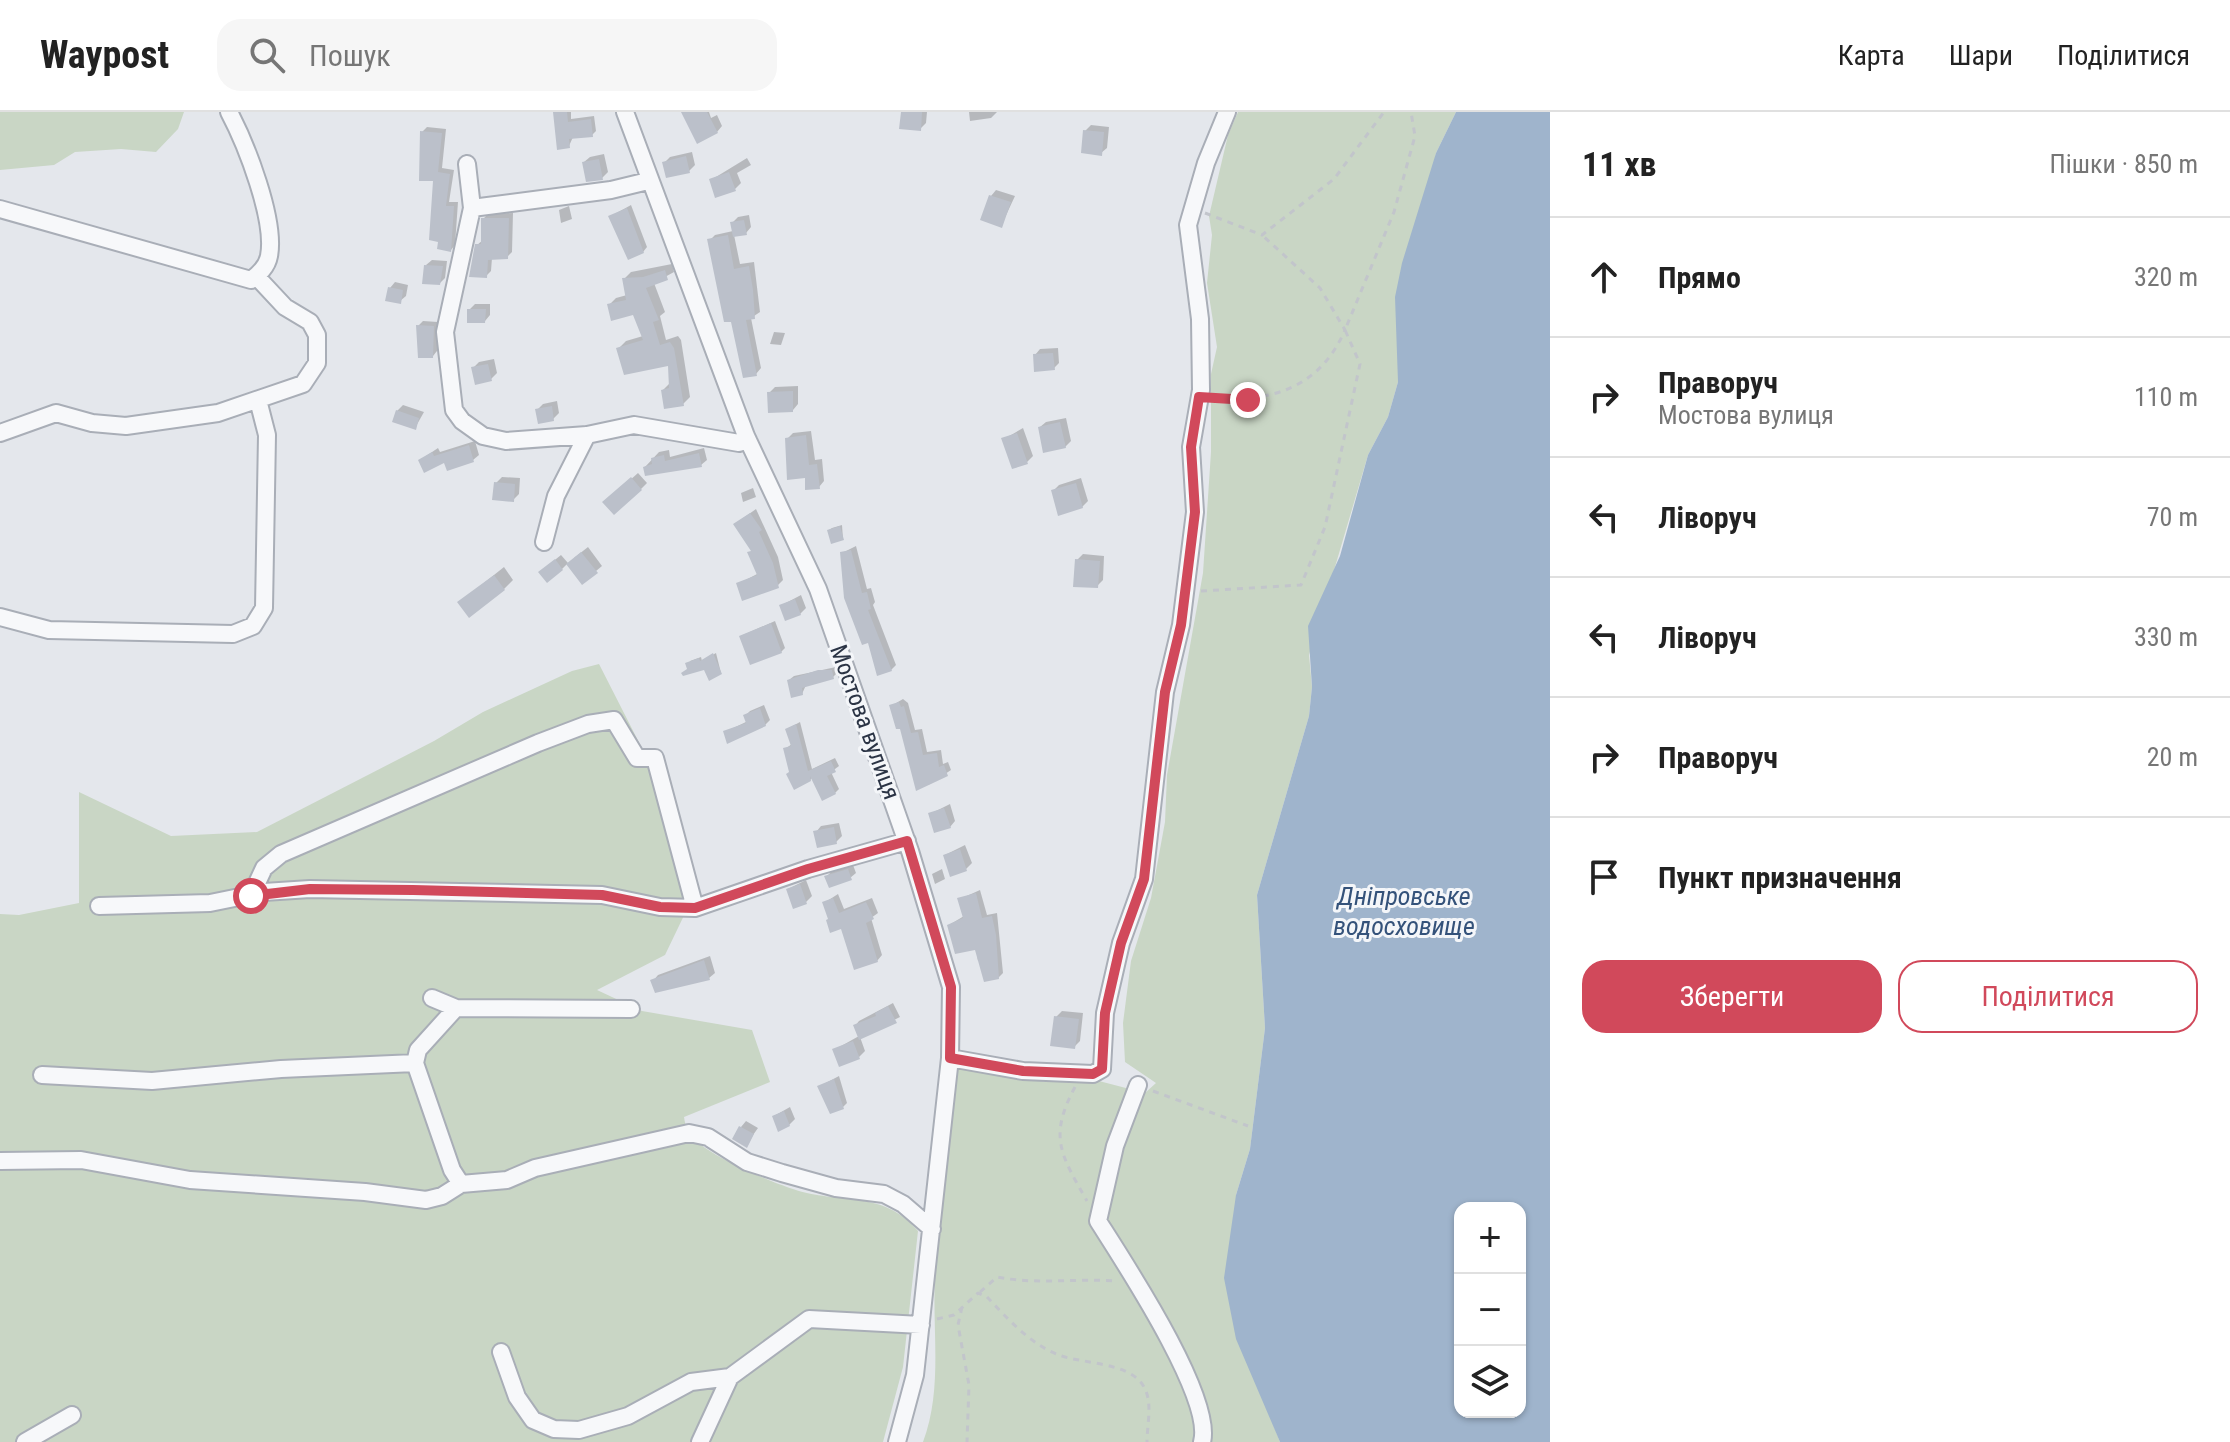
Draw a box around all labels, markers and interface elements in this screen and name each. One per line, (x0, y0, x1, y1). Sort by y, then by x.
search box (217, 19, 777, 91)
text: Waypost (40, 33, 169, 77)
icon: search (245, 33, 289, 77)
text: Пошук (309, 38, 391, 73)
text: Карта (1838, 39, 1905, 72)
text: Шари (1949, 39, 2013, 72)
text: Поділитися (2057, 39, 2190, 72)
text: 11 хв (1582, 144, 1657, 184)
text: Пішки · 850 m (2050, 149, 2198, 179)
icon: ahead (1582, 255, 1626, 299)
text: Прямо (1658, 260, 1741, 295)
text: 320 m (2134, 262, 2198, 292)
text: Праворуч (1658, 365, 1778, 400)
icon: right (1582, 375, 1626, 419)
route end (1230, 382, 1266, 418)
text: 110 m (2134, 382, 2198, 412)
text: Мостова вулиця (1658, 400, 1834, 430)
icon: left (1582, 495, 1626, 539)
text: Ліворуч (1658, 500, 1757, 535)
text: 70 m (2147, 502, 2198, 532)
icon: left (1582, 615, 1626, 659)
text: Ліворуч (1658, 620, 1757, 655)
text: 330 m (2134, 622, 2198, 652)
street label: Мостова вулиця (824, 641, 906, 803)
icon: right (1582, 735, 1626, 779)
text: Праворуч (1658, 740, 1778, 775)
text: 20 m (2147, 742, 2198, 772)
icon: arrive (1582, 855, 1626, 899)
text: Пункт призначення (1658, 860, 1902, 895)
route start (233, 878, 269, 914)
water label: Дніпровське водосховище (1333, 881, 1475, 941)
button: Зберегти (1582, 960, 1882, 1033)
button: Поділитися (1898, 960, 2198, 1033)
map controls (1454, 1202, 1526, 1418)
button: + (1454, 1202, 1526, 1274)
button: − (1454, 1274, 1526, 1346)
button: layers (1454, 1346, 1526, 1418)

